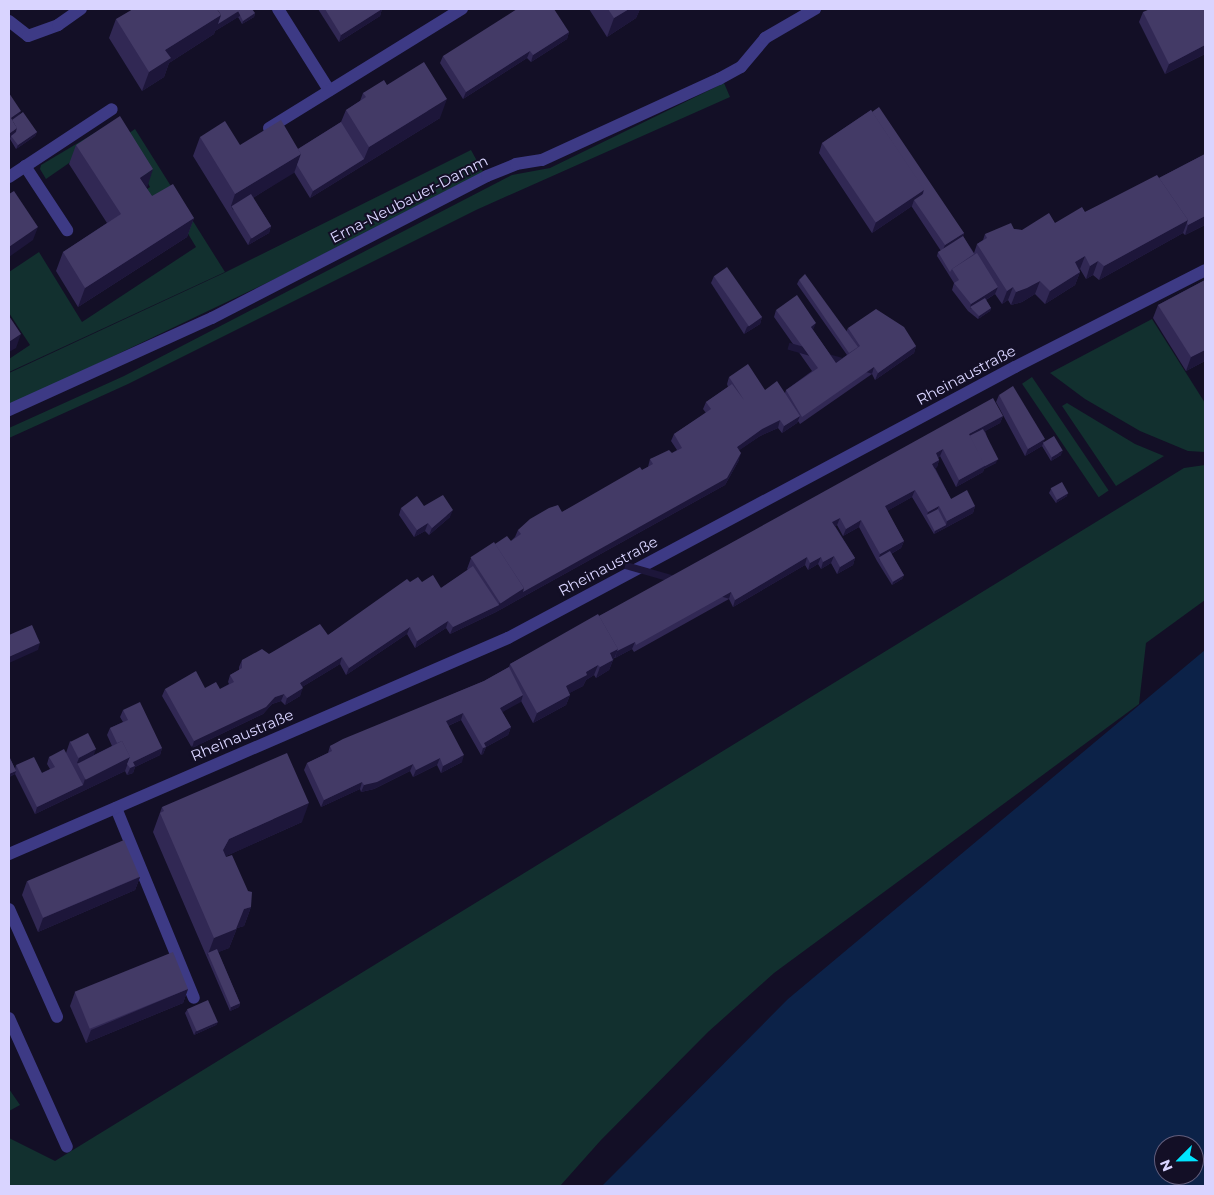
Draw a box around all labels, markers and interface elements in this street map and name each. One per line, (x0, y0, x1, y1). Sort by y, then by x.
street label: Erna-Neubauer-Damm (327, 151, 491, 247)
street label: Rheinaustraße (913, 341, 1019, 409)
street label: Rheinaustraße (555, 532, 661, 600)
street label: Rheinaustraße (188, 705, 296, 765)
north arrow (1154, 1135, 1204, 1185)
text: N (1156, 1157, 1177, 1174)

